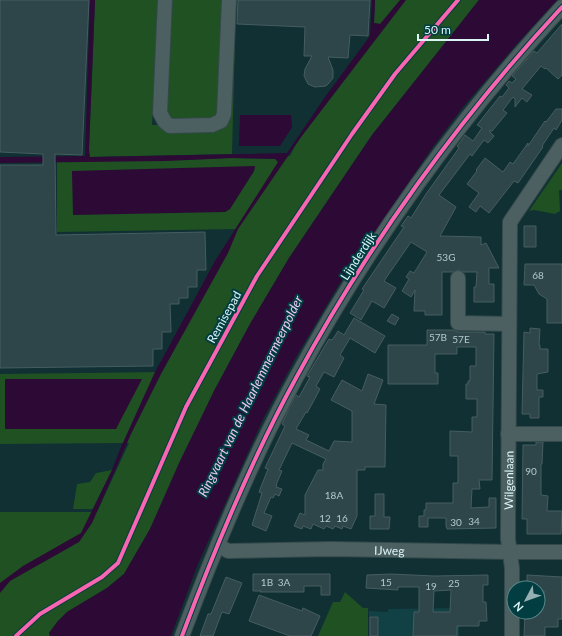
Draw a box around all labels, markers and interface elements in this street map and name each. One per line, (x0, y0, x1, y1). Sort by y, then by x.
scale bar (418, 16, 488, 42)
text: 50 m (424, 22, 451, 37)
street label: Lijnderdijk (337, 228, 380, 283)
house number: 53G (437, 251, 455, 263)
house number: 68 (532, 269, 544, 281)
street label: Remisepad (204, 288, 244, 346)
water label: Ringvaart van de Haarlemmermeerpolder (194, 292, 306, 499)
house number: 57B (429, 331, 447, 343)
house number: 57E (452, 333, 470, 345)
street label: Wilgenlaan (501, 451, 516, 510)
house number: 90 (525, 465, 537, 477)
house number: 18A (325, 489, 343, 501)
house number: 12 (319, 512, 331, 524)
house number: 16 (336, 512, 348, 524)
house number: 34 (468, 515, 480, 527)
house number: 30 (450, 516, 462, 528)
street label: IJweg (374, 542, 405, 558)
house number: 1B (261, 576, 273, 588)
house number: 3A (278, 576, 291, 588)
house number: 15 (380, 576, 392, 588)
house number: 25 (448, 577, 460, 589)
house number: 19 (425, 580, 437, 592)
north arrow (506, 580, 546, 620)
text: N (510, 599, 526, 614)

